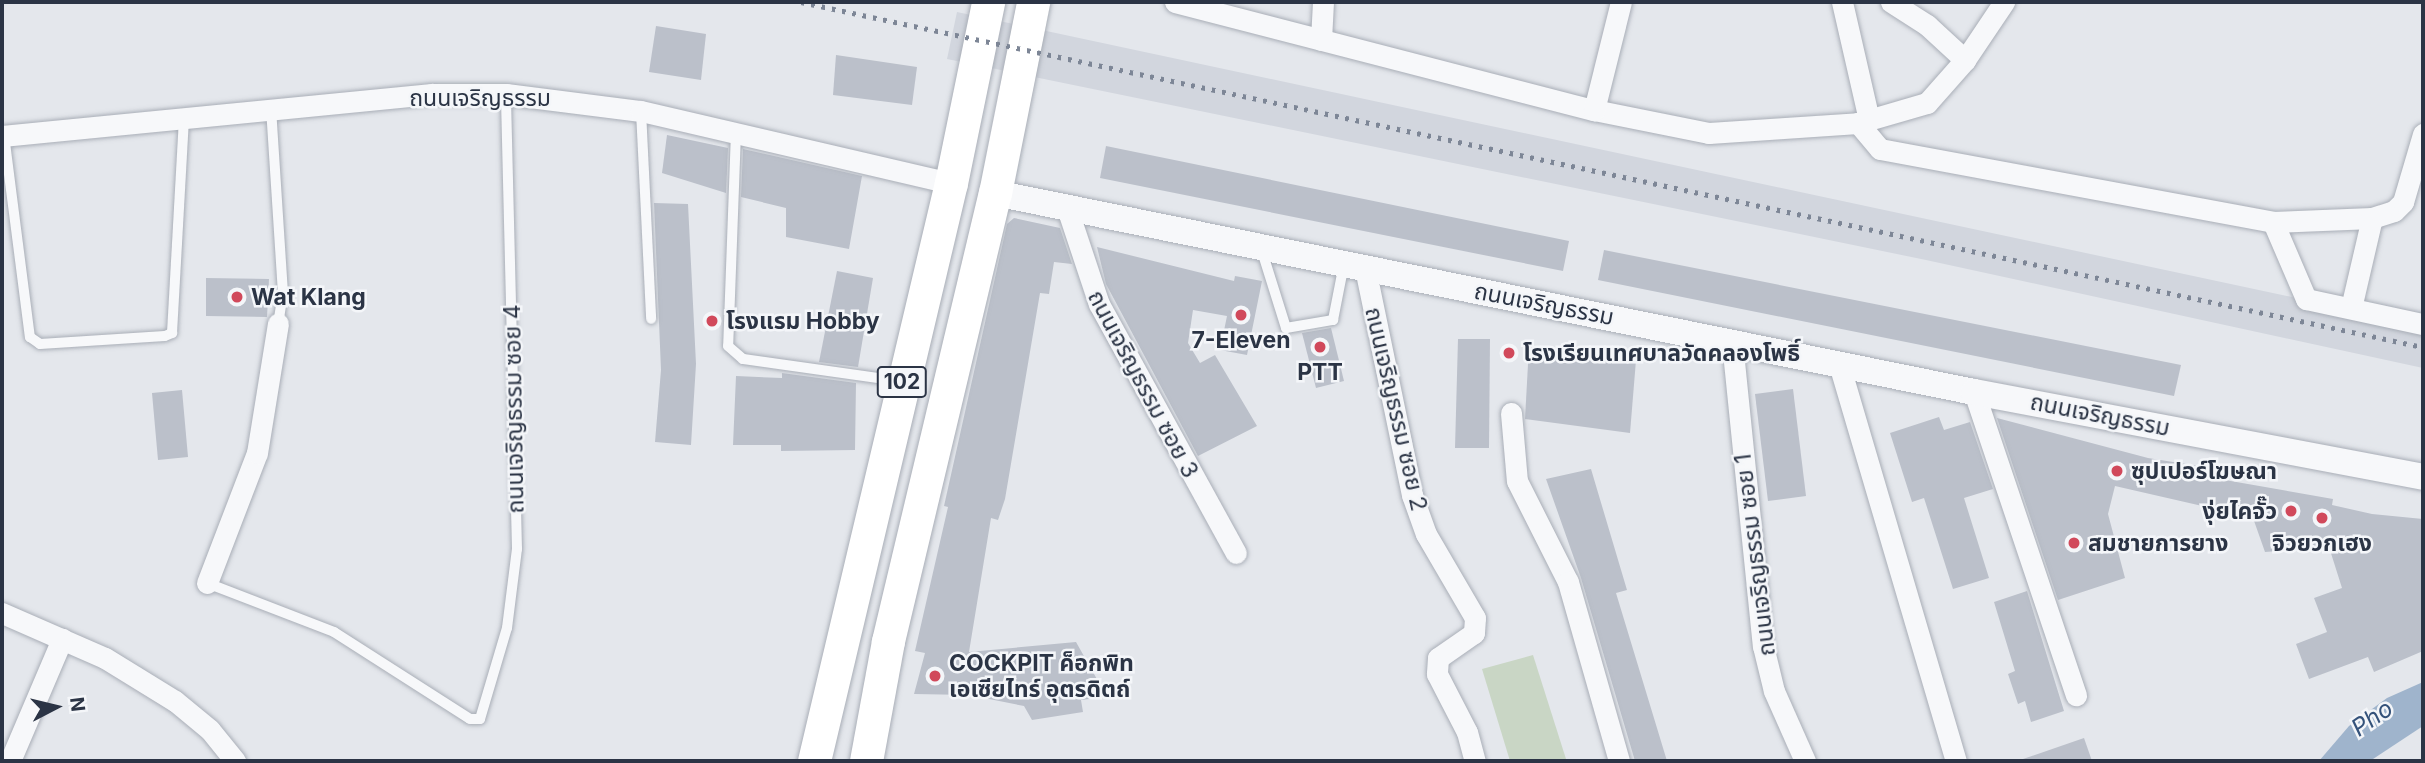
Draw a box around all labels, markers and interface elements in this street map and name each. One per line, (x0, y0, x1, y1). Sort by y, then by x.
street label: ถนนเจริญธรรม (409, 84, 551, 112)
street label: ถนนเจริญธรรม (1472, 277, 1616, 331)
place label: Wat Klang (251, 283, 366, 311)
street label: ถนนเจริญธรรม ซอย 3 (1082, 286, 1204, 482)
marker: Wat Klang (229, 289, 245, 305)
street label: ถนนเจริญธรรม ซอย 4 (498, 304, 530, 514)
street label: ถนนเจริญธรรม ซอย 2 (1359, 304, 1433, 514)
place label: โรงแรม Hobby (726, 307, 880, 335)
marker: 7-Eleven (1233, 307, 1249, 323)
marker: โรงแรม Hobby (704, 313, 720, 329)
place label: 7-Eleven (1191, 326, 1291, 354)
marker: PTT (1312, 339, 1328, 355)
place label: โรงเรียนเทศบาลวัดคลองโพธิ์ (1523, 339, 1800, 367)
marker: โรงเรียนเทศบาลวัดคลองโพธิ์ (1501, 345, 1517, 361)
place label: PTT (1297, 358, 1343, 386)
road number: 102 (876, 364, 928, 400)
street label: ถนนเจริญธรรม (2028, 388, 2172, 442)
street label: ถนนเจริญธรรม ซอย 1 (1729, 452, 1781, 658)
place label: ซุปเปอร์โฆษณา (2131, 457, 2277, 485)
marker: ซุปเปอร์โฆษณา (2109, 463, 2125, 479)
place label: งุ่ยไคจั๊ว (2202, 497, 2277, 525)
marker: งุ่ยไคจั๊ว (2283, 503, 2299, 519)
marker: จิวยวกเฮง (2314, 510, 2330, 526)
place label: สมชายการยาง (2088, 529, 2229, 557)
place label: จิวยวกเฮง (2272, 529, 2372, 557)
marker: สมชายการยาง (2066, 535, 2082, 551)
place label: COCKPIT ค็อกพิท เอเซียไทร์ อุตรดิตถ์ (949, 649, 1134, 703)
marker: COCKPIT ค็อกพิท เอเซียไทร์ อุตรดิตถ์ (927, 668, 943, 684)
north arrow (21, 672, 91, 742)
water label: Pho (2346, 694, 2398, 742)
text: N (65, 696, 90, 713)

